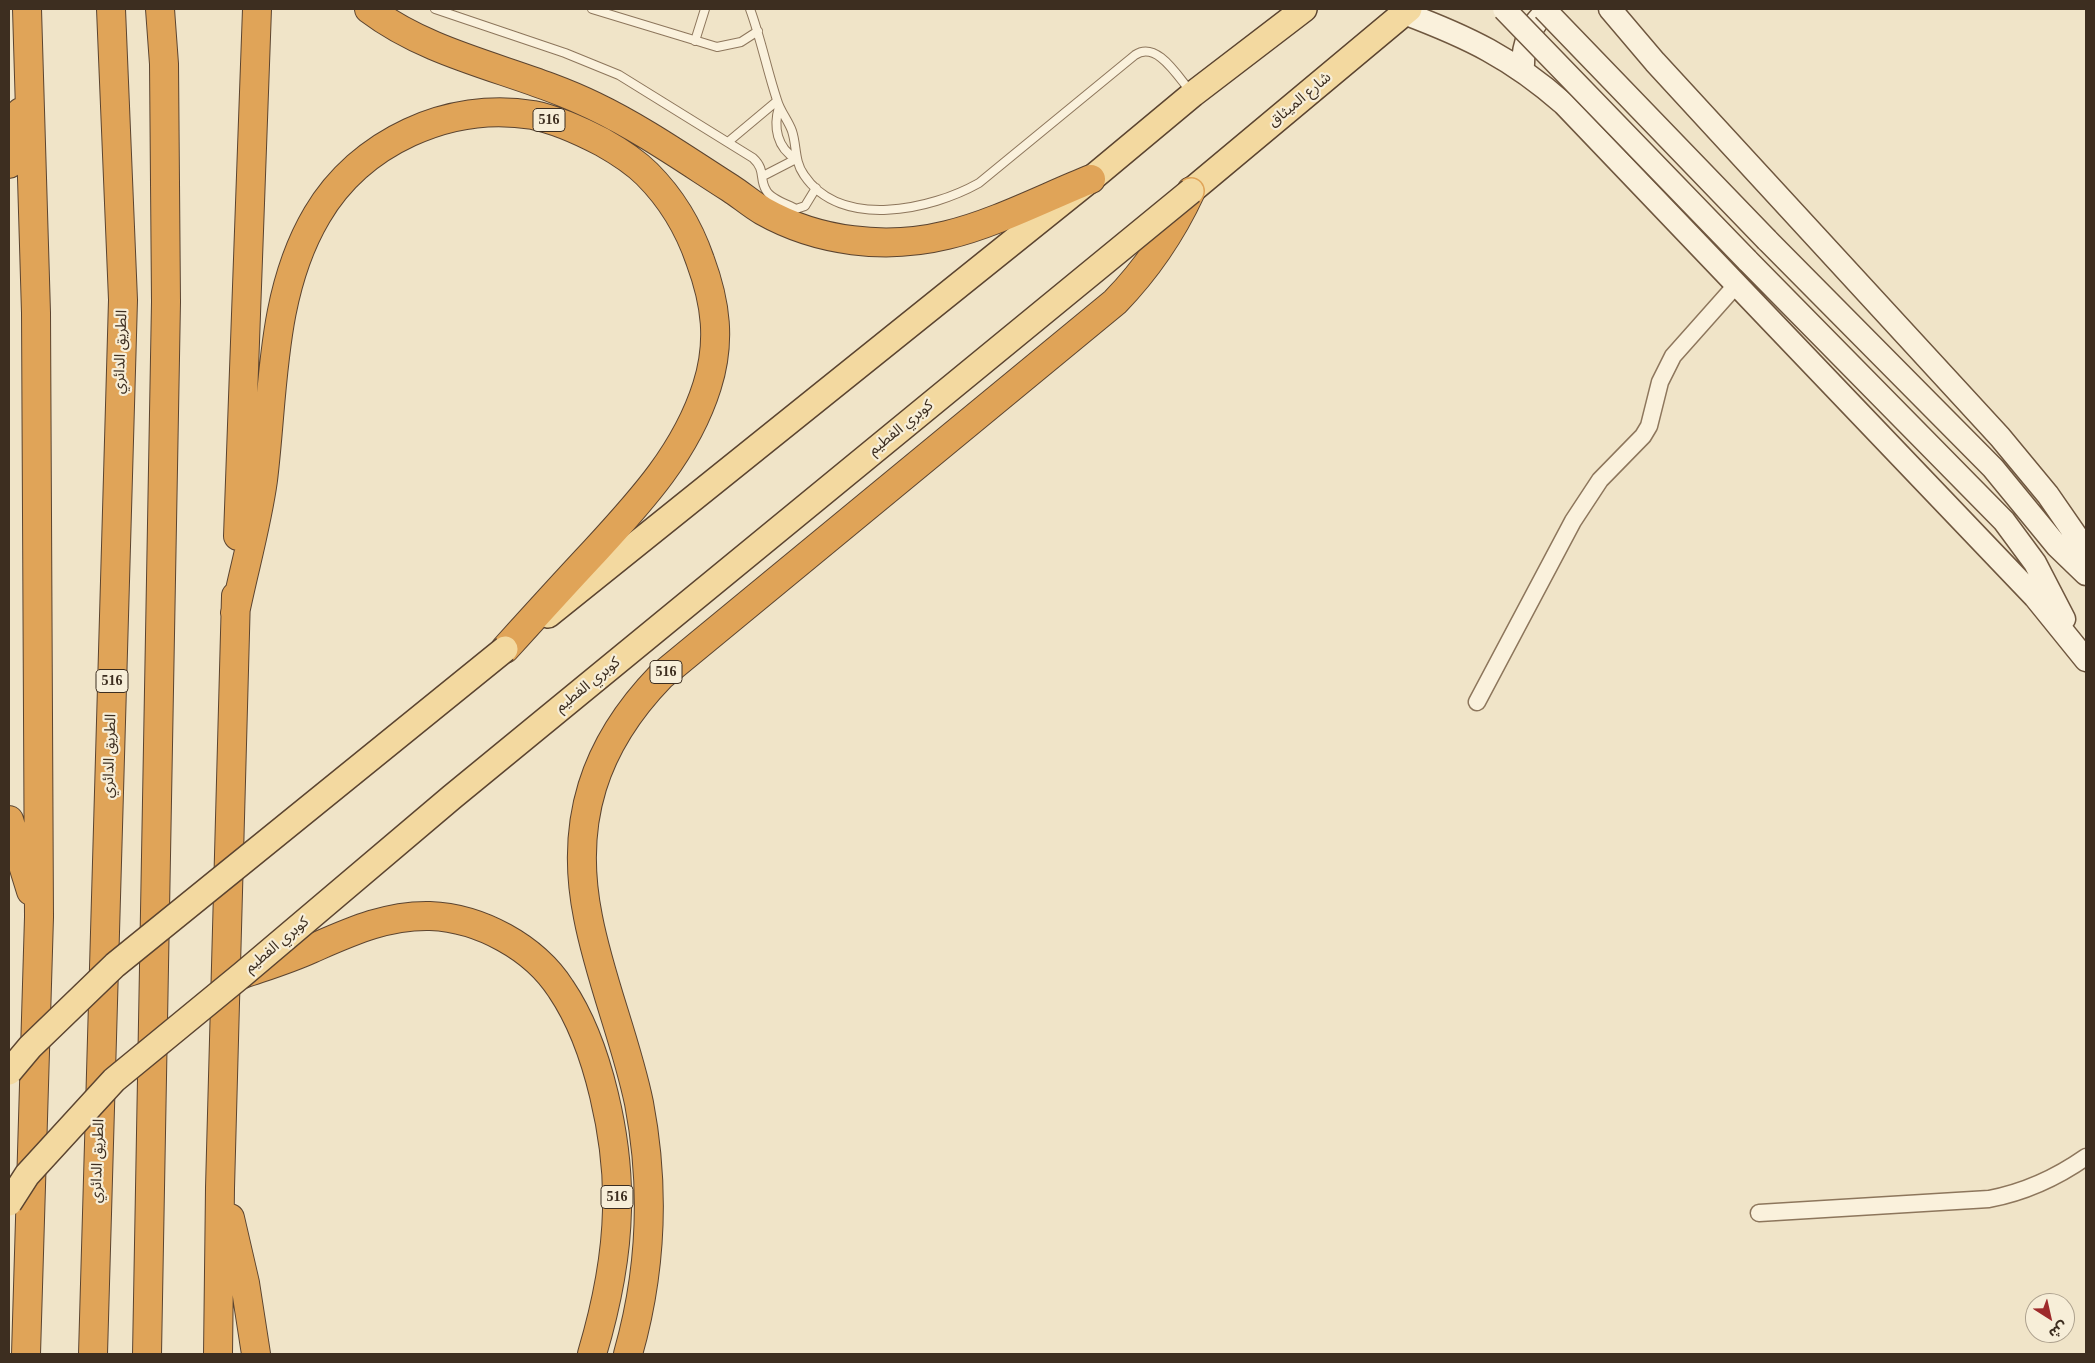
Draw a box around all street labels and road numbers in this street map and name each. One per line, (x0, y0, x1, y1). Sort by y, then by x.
street label: شارع الميثاق (1265, 69, 1335, 131)
road number: 516 (533, 108, 565, 132)
street label: الطريق الدائري (111, 310, 131, 394)
street label: كوبري الفطيم (865, 396, 937, 460)
street label: كوبري الفطيم (552, 653, 624, 717)
road number: 516 (650, 660, 682, 684)
road number: 516 (96, 669, 128, 692)
street label: الطريق الدائري (100, 714, 120, 798)
street label: كوبري الفطيم (241, 913, 313, 977)
street label: الطريق الدائري (88, 1119, 108, 1203)
road number: 516 (601, 1186, 633, 1208)

